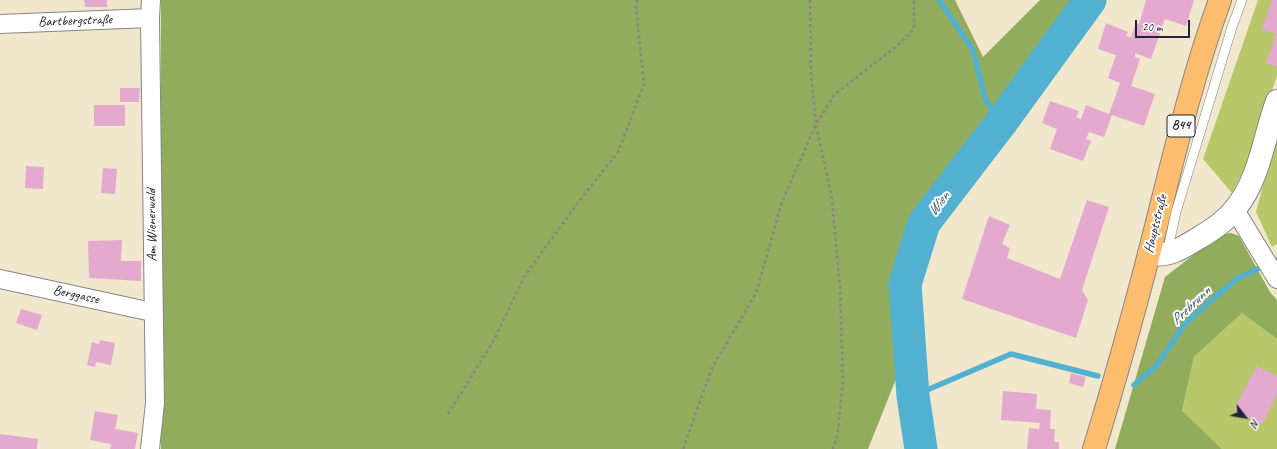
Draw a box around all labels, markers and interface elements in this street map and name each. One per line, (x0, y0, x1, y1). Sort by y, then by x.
street label: Bartbergstraße (38, 11, 112, 31)
scale bar (1137, 12, 1192, 38)
text: 20 m (1142, 19, 1162, 35)
road number: B44 (1167, 115, 1195, 137)
street label: Am Wienerwald (143, 188, 161, 262)
water label: Wien (924, 188, 954, 220)
street label: Hauptstraße (1141, 193, 1171, 255)
street label: Berggasse (52, 282, 100, 308)
water label: Prebrunn (1167, 283, 1215, 329)
north arrow (1225, 397, 1265, 437)
text: N (1248, 417, 1263, 430)

